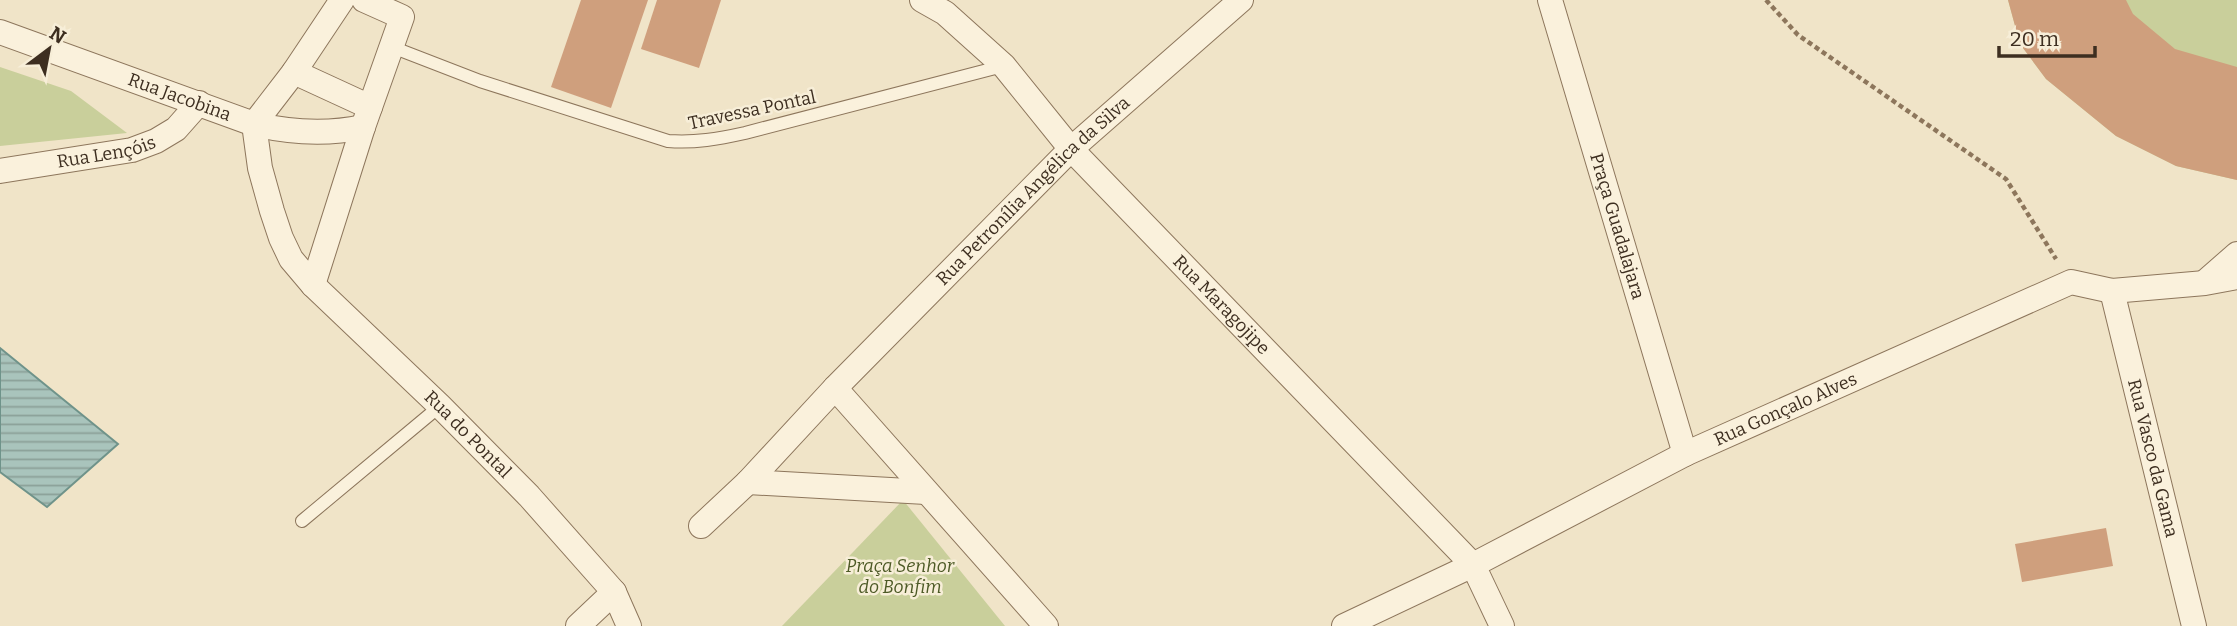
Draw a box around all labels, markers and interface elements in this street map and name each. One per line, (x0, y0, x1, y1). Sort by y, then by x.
north arrow (14, 14, 84, 84)
scale bar (1999, 14, 2095, 58)
text: N (45, 21, 70, 49)
text: 20 m (2010, 26, 2059, 52)
street label: Rua Jacobina (125, 68, 234, 126)
street label: Travessa Pontal (686, 86, 818, 134)
street label: Rua Petronília Angélica da Silva (932, 92, 1134, 290)
street label: Rua Lençóis (55, 131, 159, 173)
street label: Praça Guadalajara (1585, 151, 1649, 302)
street label: Rua Maragojipe (1168, 250, 1275, 359)
street label: Rua Gonçalo Alves (1711, 368, 1860, 451)
street label: Rua Vasco da Gama (2123, 377, 2183, 540)
street label: Rua do Pontal (420, 386, 516, 483)
park label: Praça Senhor do Bonfim (846, 555, 955, 598)

